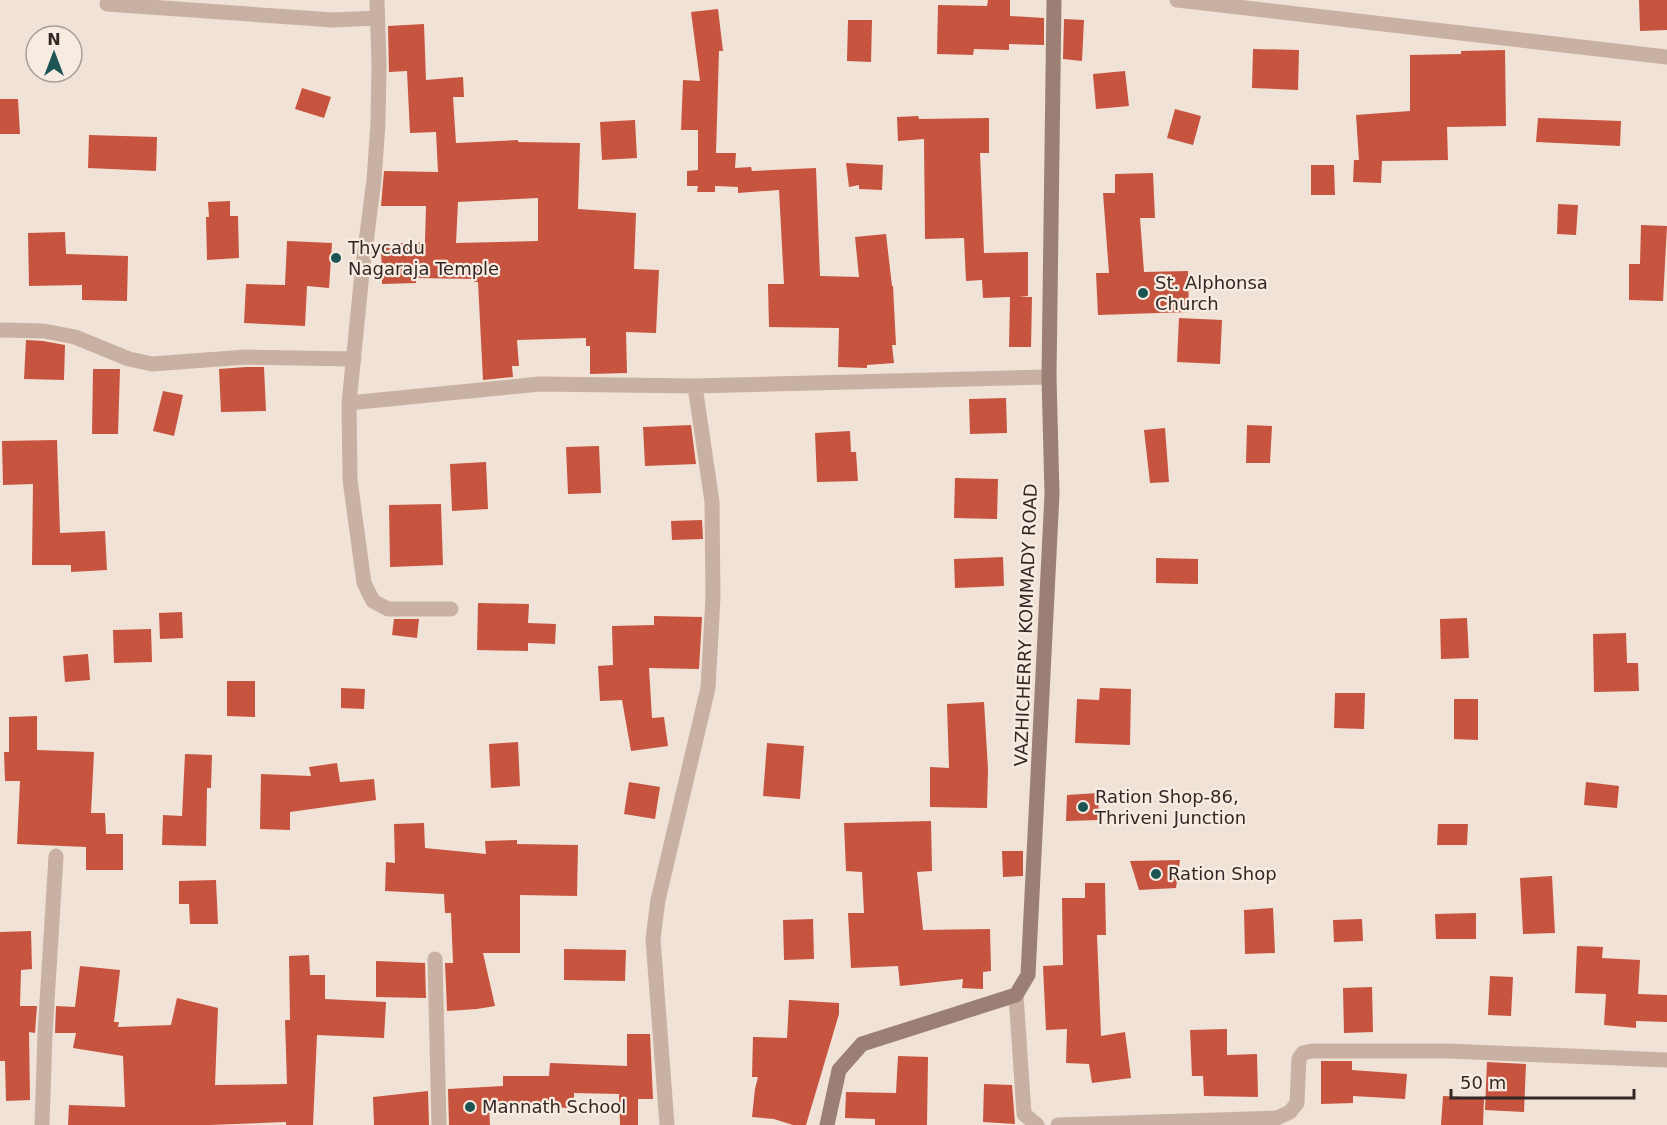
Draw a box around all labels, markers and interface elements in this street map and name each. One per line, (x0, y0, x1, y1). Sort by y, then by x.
north arrow (24, 24, 84, 84)
text: N (47, 30, 61, 49)
place label: Thycadu Nagaraja Temple (347, 237, 499, 279)
marker: Thycadu Nagaraja Temple (329, 251, 343, 265)
place label: St. Alphonsa Church (1155, 272, 1268, 314)
marker: St. Alphonsa Church (1136, 286, 1150, 300)
street label: VAZHICHERRY KOMMADY ROAD (1010, 483, 1041, 767)
place label: Ration Shop-86, Thriveni Junction (1094, 786, 1246, 828)
marker: Ration Shop-86, Thriveni Junction (1076, 800, 1090, 814)
place label: Ration Shop (1168, 863, 1277, 884)
marker: Ration Shop (1149, 867, 1163, 881)
scale bar (1451, 1062, 1634, 1100)
text: 50 m (1460, 1072, 1506, 1093)
place label: Mannath School (482, 1096, 626, 1117)
marker: Mannath School (463, 1100, 477, 1114)

